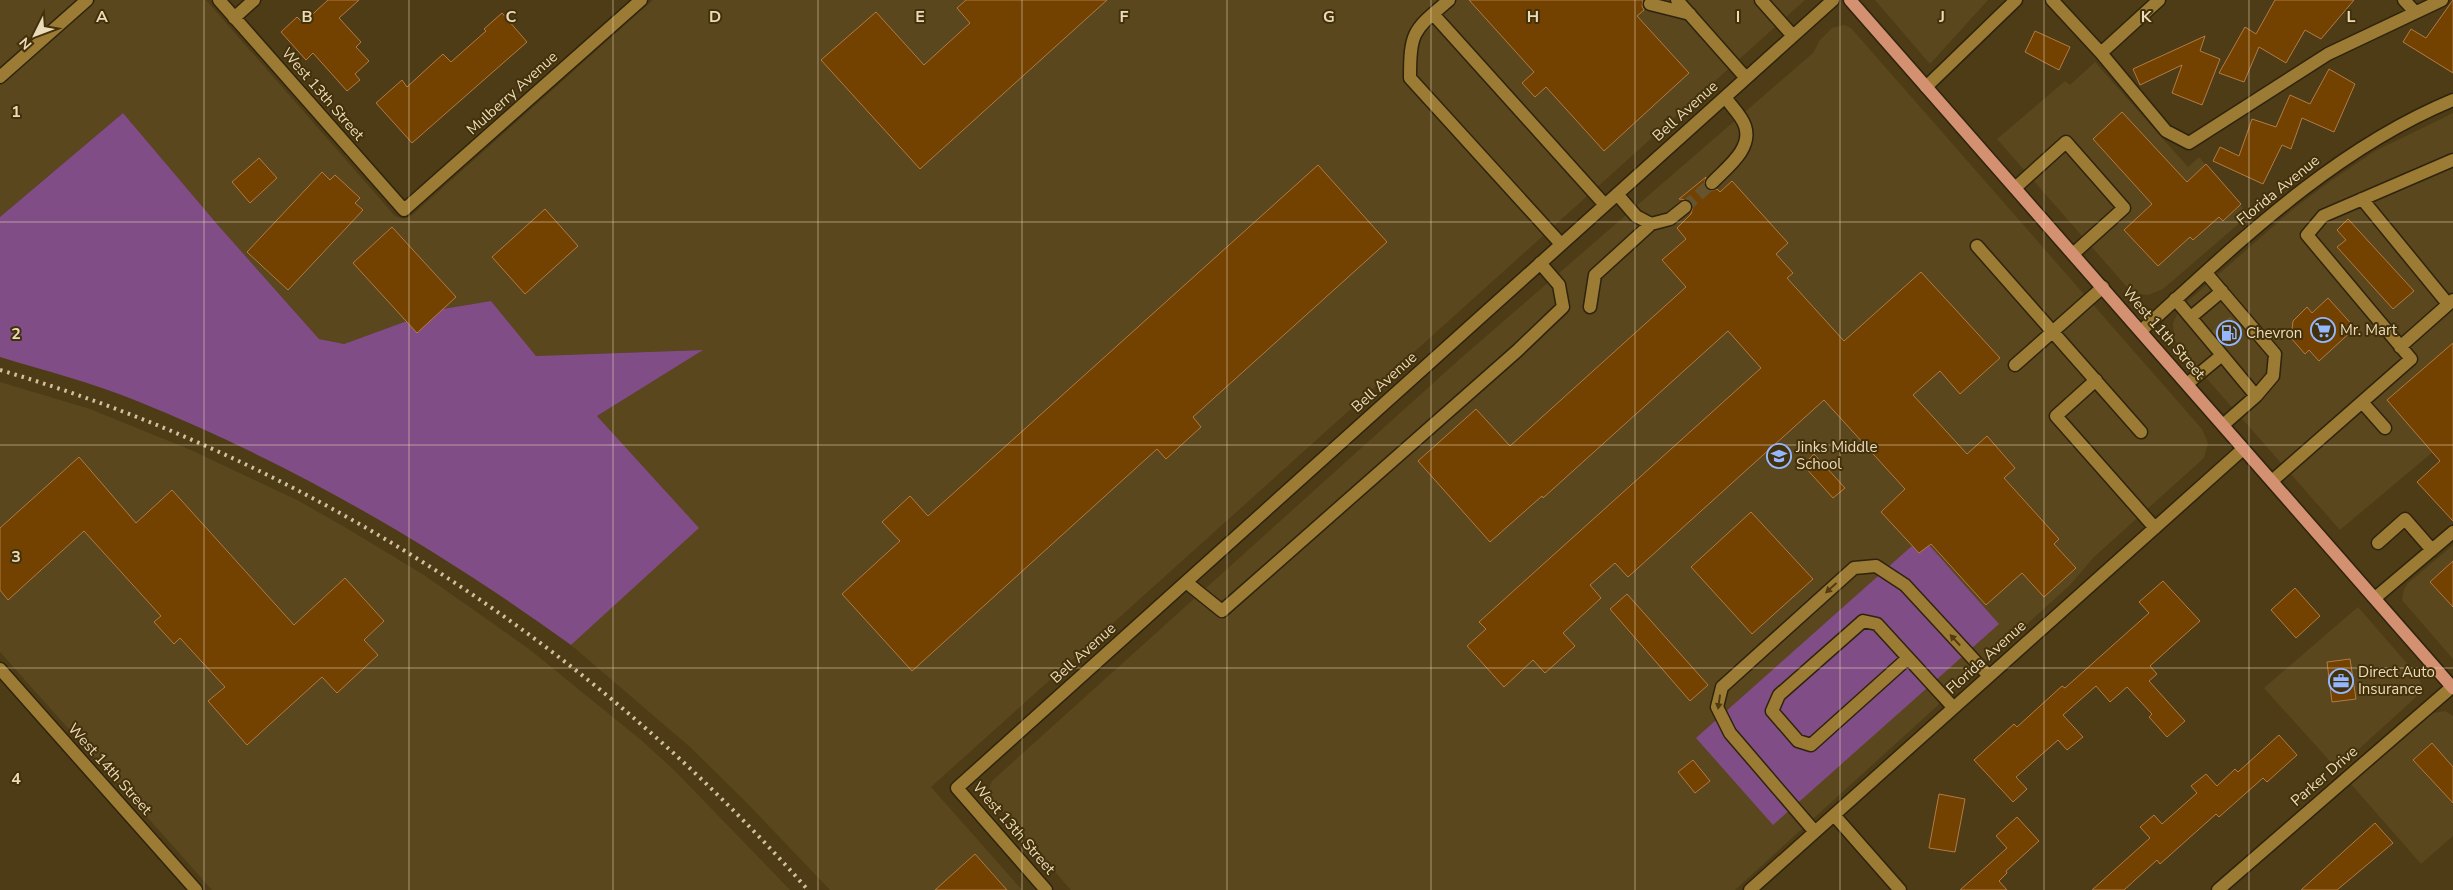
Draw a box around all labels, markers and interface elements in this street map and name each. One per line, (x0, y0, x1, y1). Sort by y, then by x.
text: A (96, 6, 108, 28)
text: B (301, 6, 313, 28)
text: C (506, 6, 517, 28)
text: D (709, 6, 721, 28)
text: E (915, 6, 925, 28)
text: F (1120, 6, 1129, 28)
text: G (1323, 6, 1335, 28)
text: H (1527, 6, 1539, 28)
text: I (1736, 6, 1740, 28)
text: J (1938, 6, 1945, 28)
text: K (2141, 6, 2153, 28)
text: L (2347, 6, 2356, 28)
north arrow (10, 10, 60, 60)
text: N (15, 33, 36, 54)
street label: West 13th Street (277, 44, 369, 145)
street label: Mulberry Avenue (462, 47, 562, 139)
street label: Bell Avenue (1648, 76, 1722, 146)
text: 1 (11, 101, 21, 123)
street label: Florida Avenue (2232, 150, 2324, 230)
street label: West 11th Street (2118, 283, 2210, 384)
supermarket icon: Mr. Mart (2310, 317, 2336, 343)
fuel station icon: Chevron (2216, 320, 2242, 346)
place label: Mr. Mart (2340, 320, 2398, 340)
text: 2 (11, 323, 21, 345)
place label: Chevron (2246, 323, 2302, 343)
street label: Bell Avenue (1347, 347, 1421, 417)
place label: Jinks Middle School (1795, 437, 1877, 474)
school or university icon: Jinks Middle School (1766, 443, 1792, 469)
text: 3 (11, 546, 21, 568)
one-way arrow (1826, 582, 1838, 594)
street label: Florida Avenue (1942, 616, 2030, 698)
street label: Bell Avenue (1046, 618, 1120, 688)
one-way arrow (1950, 634, 1961, 647)
place label: Direct Auto Insurance (2358, 662, 2435, 699)
office icon: Direct Auto Insurance (2328, 668, 2354, 694)
one-way arrow (1715, 694, 1723, 710)
street label: West 14th Street (64, 719, 157, 819)
street label: Parker Drive (2286, 741, 2362, 811)
text: 4 (11, 768, 21, 790)
street label: West 13th Street (968, 778, 1060, 879)

